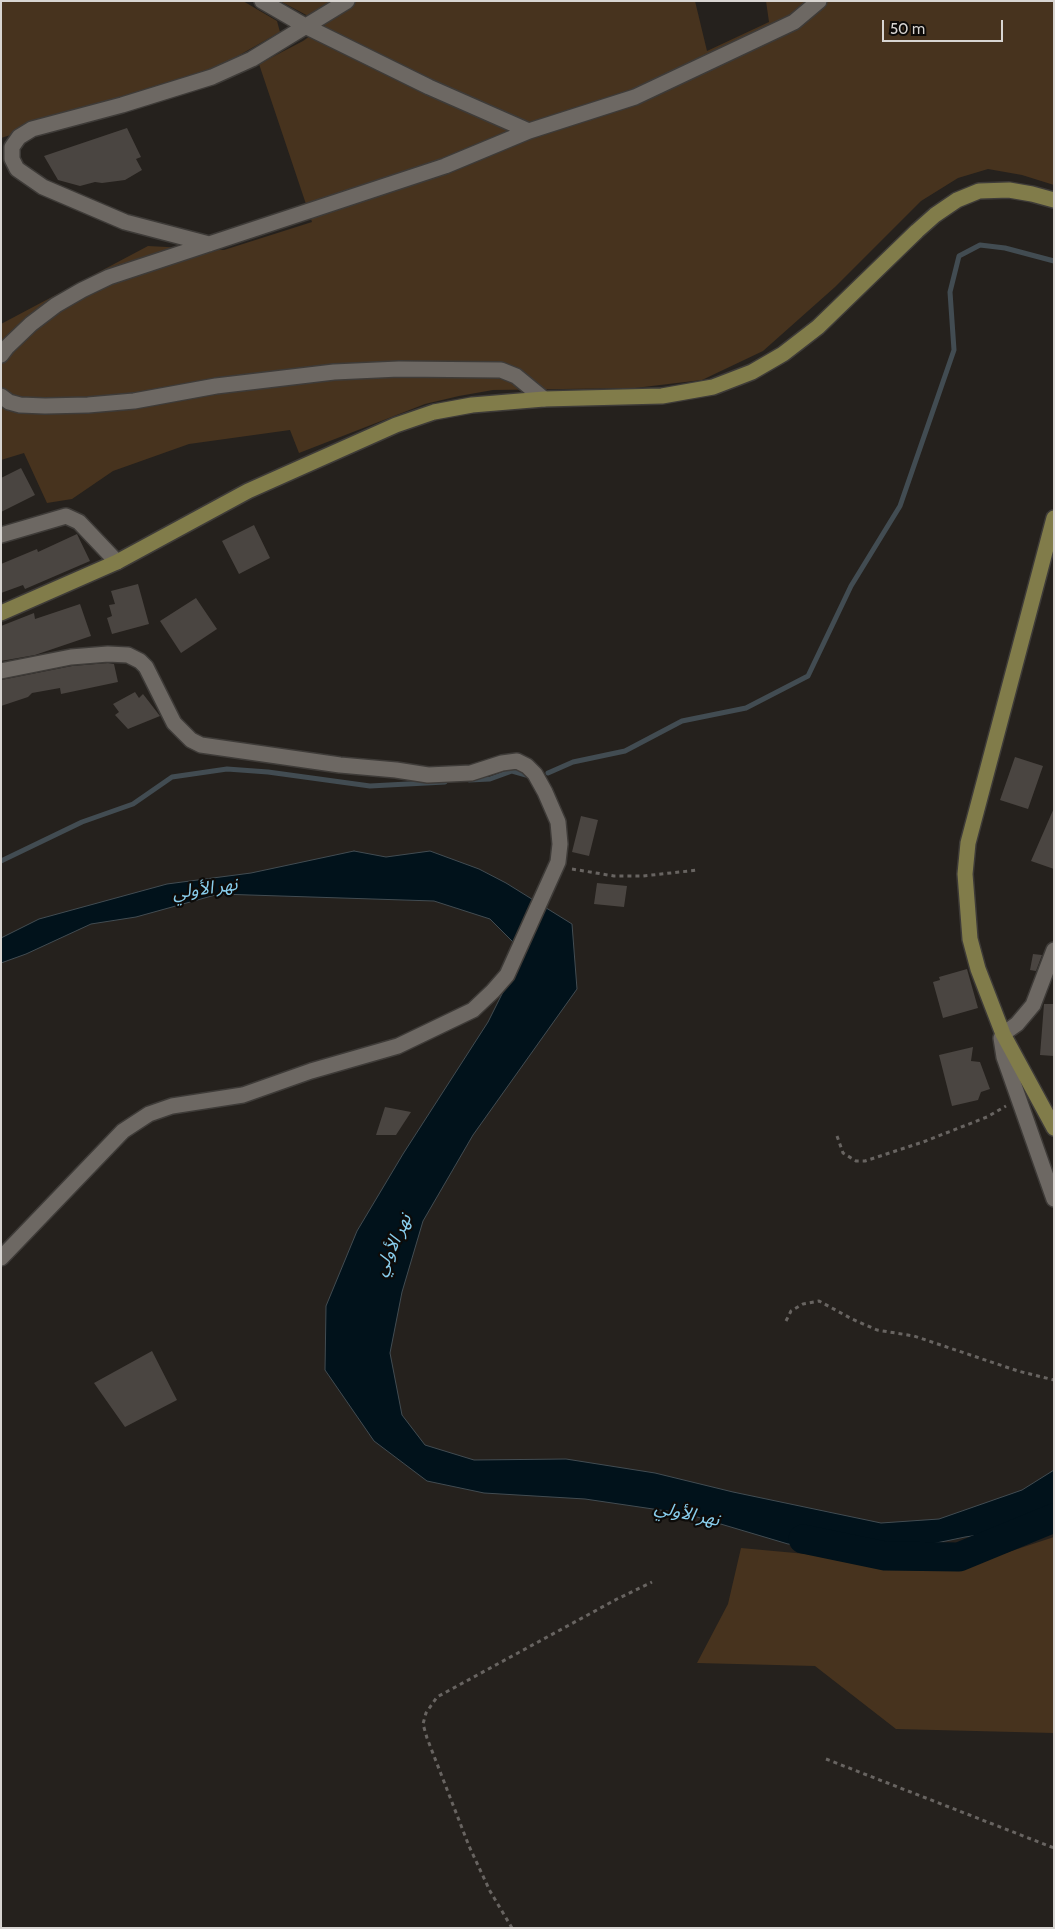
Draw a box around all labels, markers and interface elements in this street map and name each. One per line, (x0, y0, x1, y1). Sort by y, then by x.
scale bar (885, 10, 1006, 42)
text: 50 m (890, 20, 925, 38)
water label: نهر الأولي (171, 874, 239, 904)
water label: نهر الأولي (369, 1211, 417, 1279)
water label: نهر الأولي (653, 1497, 721, 1531)

